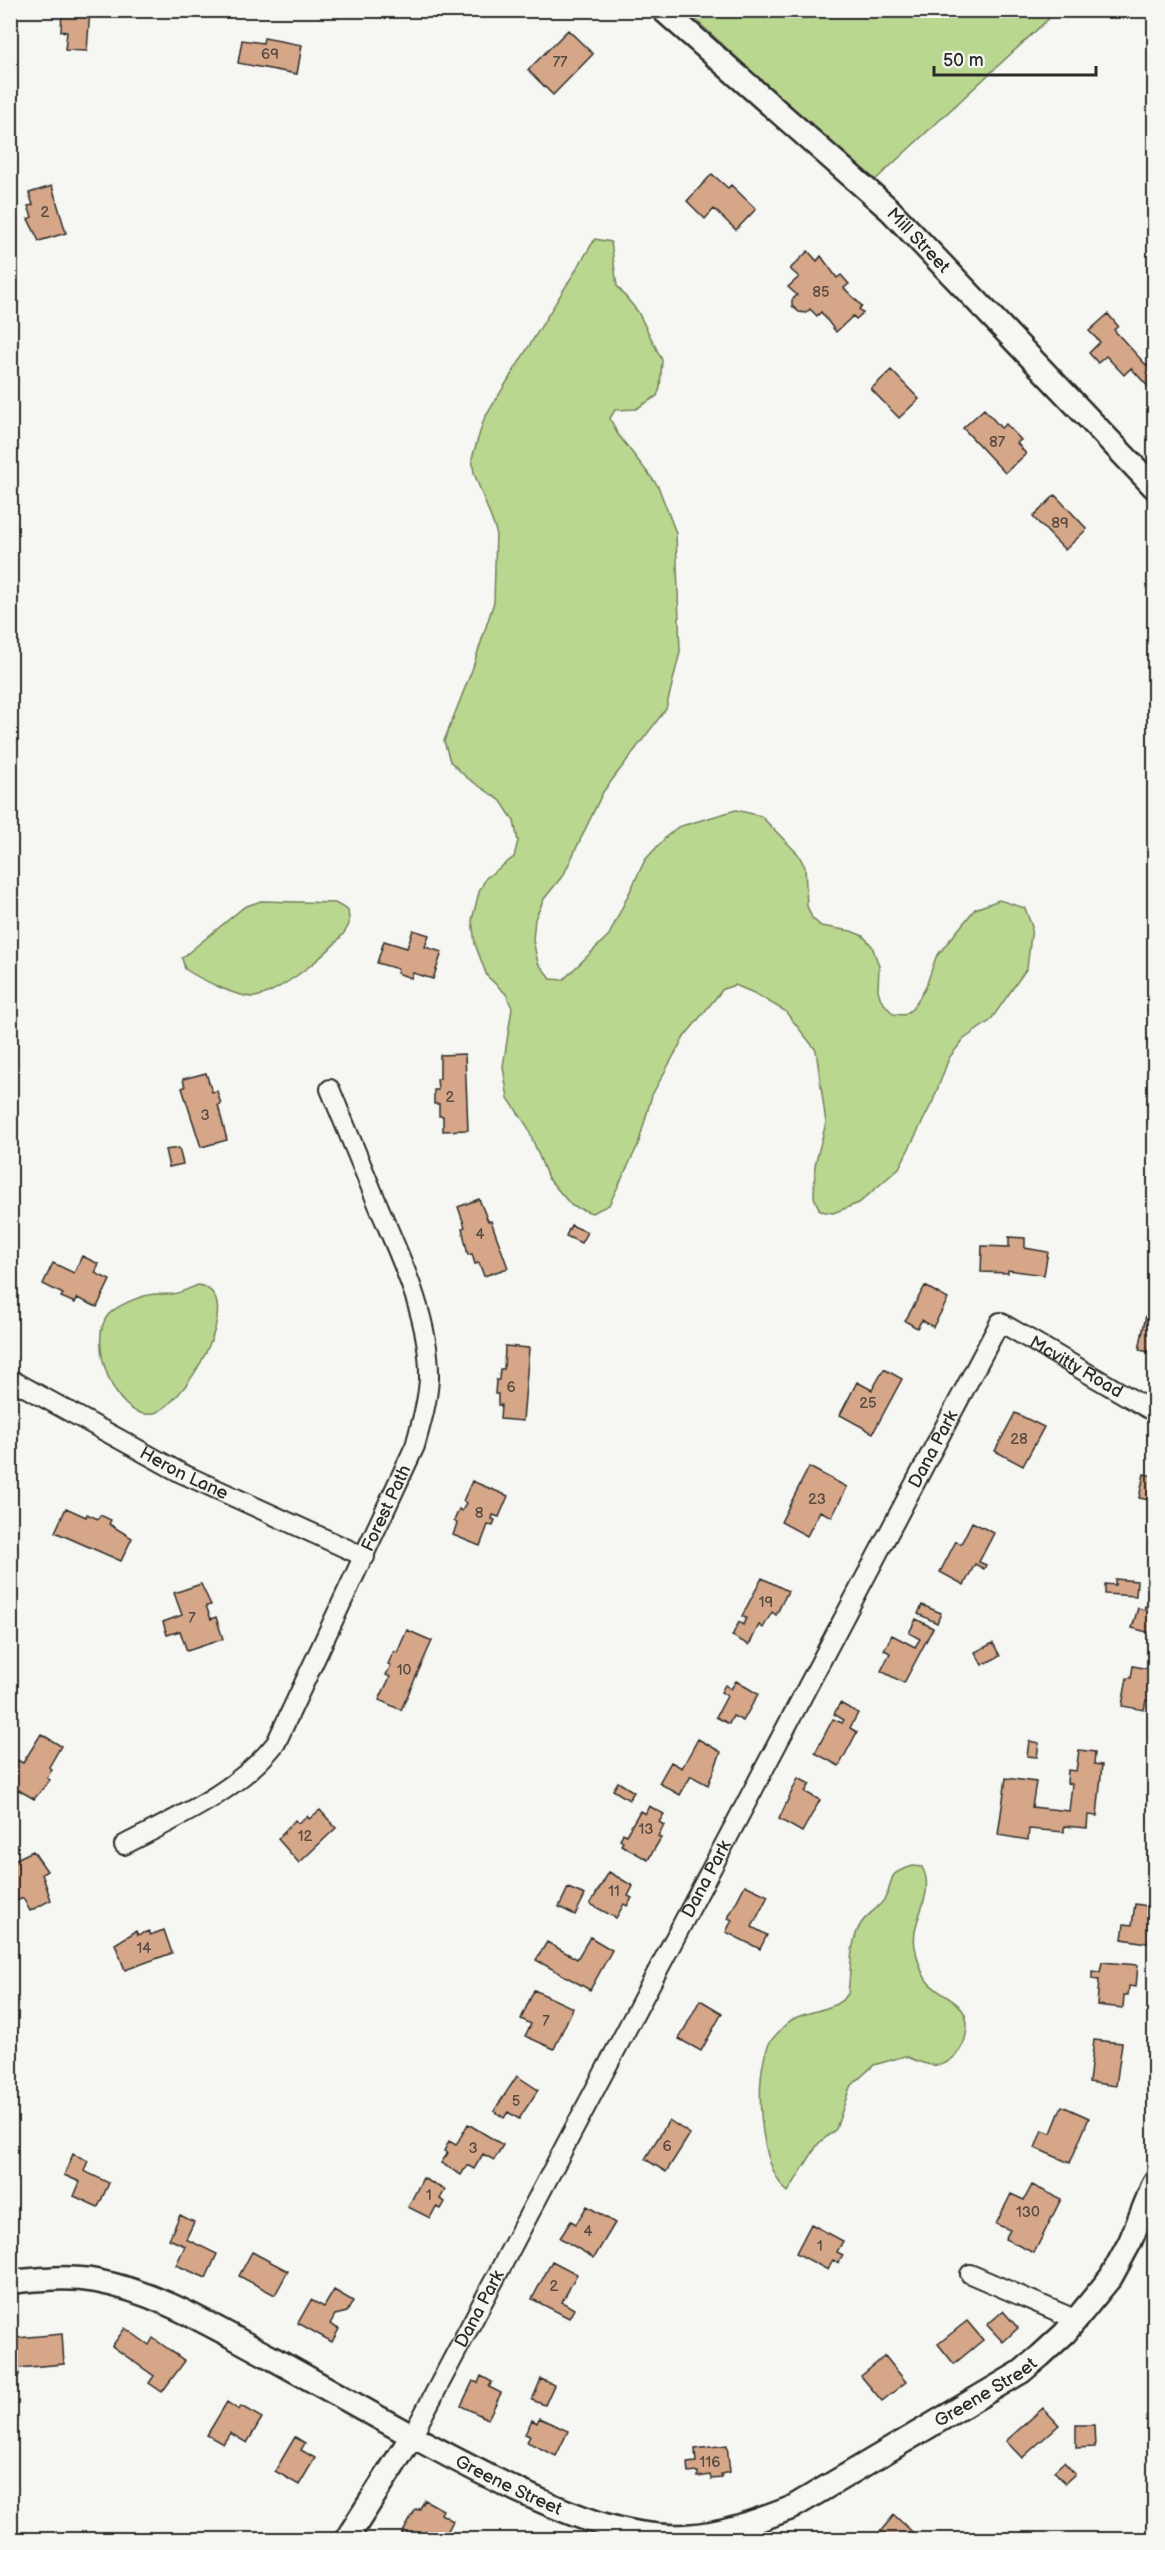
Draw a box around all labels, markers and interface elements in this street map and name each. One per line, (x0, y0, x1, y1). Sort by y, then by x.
scale bar (934, 39, 1096, 77)
house number: 69 (261, 45, 279, 64)
text: 50 m (943, 50, 984, 71)
house number: 77 (553, 53, 568, 72)
house number: 2 (41, 203, 50, 222)
street label: Mill Street (883, 203, 955, 277)
house number: 85 (812, 283, 830, 302)
house number: 87 (989, 433, 1006, 452)
house number: 89 (1051, 514, 1069, 533)
house number: 2 (446, 1088, 455, 1107)
house number: 3 (200, 1106, 210, 1125)
house number: 4 (475, 1225, 485, 1244)
street label: Mcvitty Road (1026, 1331, 1127, 1402)
house number: 6 (506, 1378, 516, 1397)
house number: 25 (859, 1394, 877, 1413)
street label: Dana Park (904, 1407, 962, 1491)
house number: 28 (1010, 1430, 1028, 1449)
street label: Heron Lane (136, 1442, 232, 1504)
street label: Forest Path (357, 1461, 415, 1555)
house number: 23 (808, 1490, 826, 1509)
house number: 8 (475, 1504, 484, 1523)
house number: 19 (759, 1593, 773, 1612)
house number: 7 (188, 1609, 196, 1628)
house number: 10 (397, 1661, 411, 1680)
house number: 13 (638, 1820, 654, 1839)
house number: 12 (298, 1827, 312, 1846)
street label: Dana Park (677, 1836, 735, 1921)
house number: 11 (608, 1882, 620, 1901)
house number: 14 (137, 1939, 151, 1958)
house number: 7 (542, 2012, 550, 2031)
house number: 5 (512, 2092, 520, 2111)
house number: 6 (662, 2137, 672, 2156)
house number: 3 (468, 2139, 478, 2158)
house number: 1 (426, 2186, 432, 2205)
house number: 130 (1016, 2203, 1040, 2222)
house number: 4 (583, 2222, 593, 2241)
house number: 1 (817, 2237, 823, 2256)
street label: Dana Park (450, 2266, 508, 2351)
house number: 2 (550, 2277, 559, 2296)
street label: Greene Street (931, 2353, 1041, 2431)
street label: Greene Street (452, 2450, 566, 2519)
house number: 116 (700, 2453, 720, 2472)

